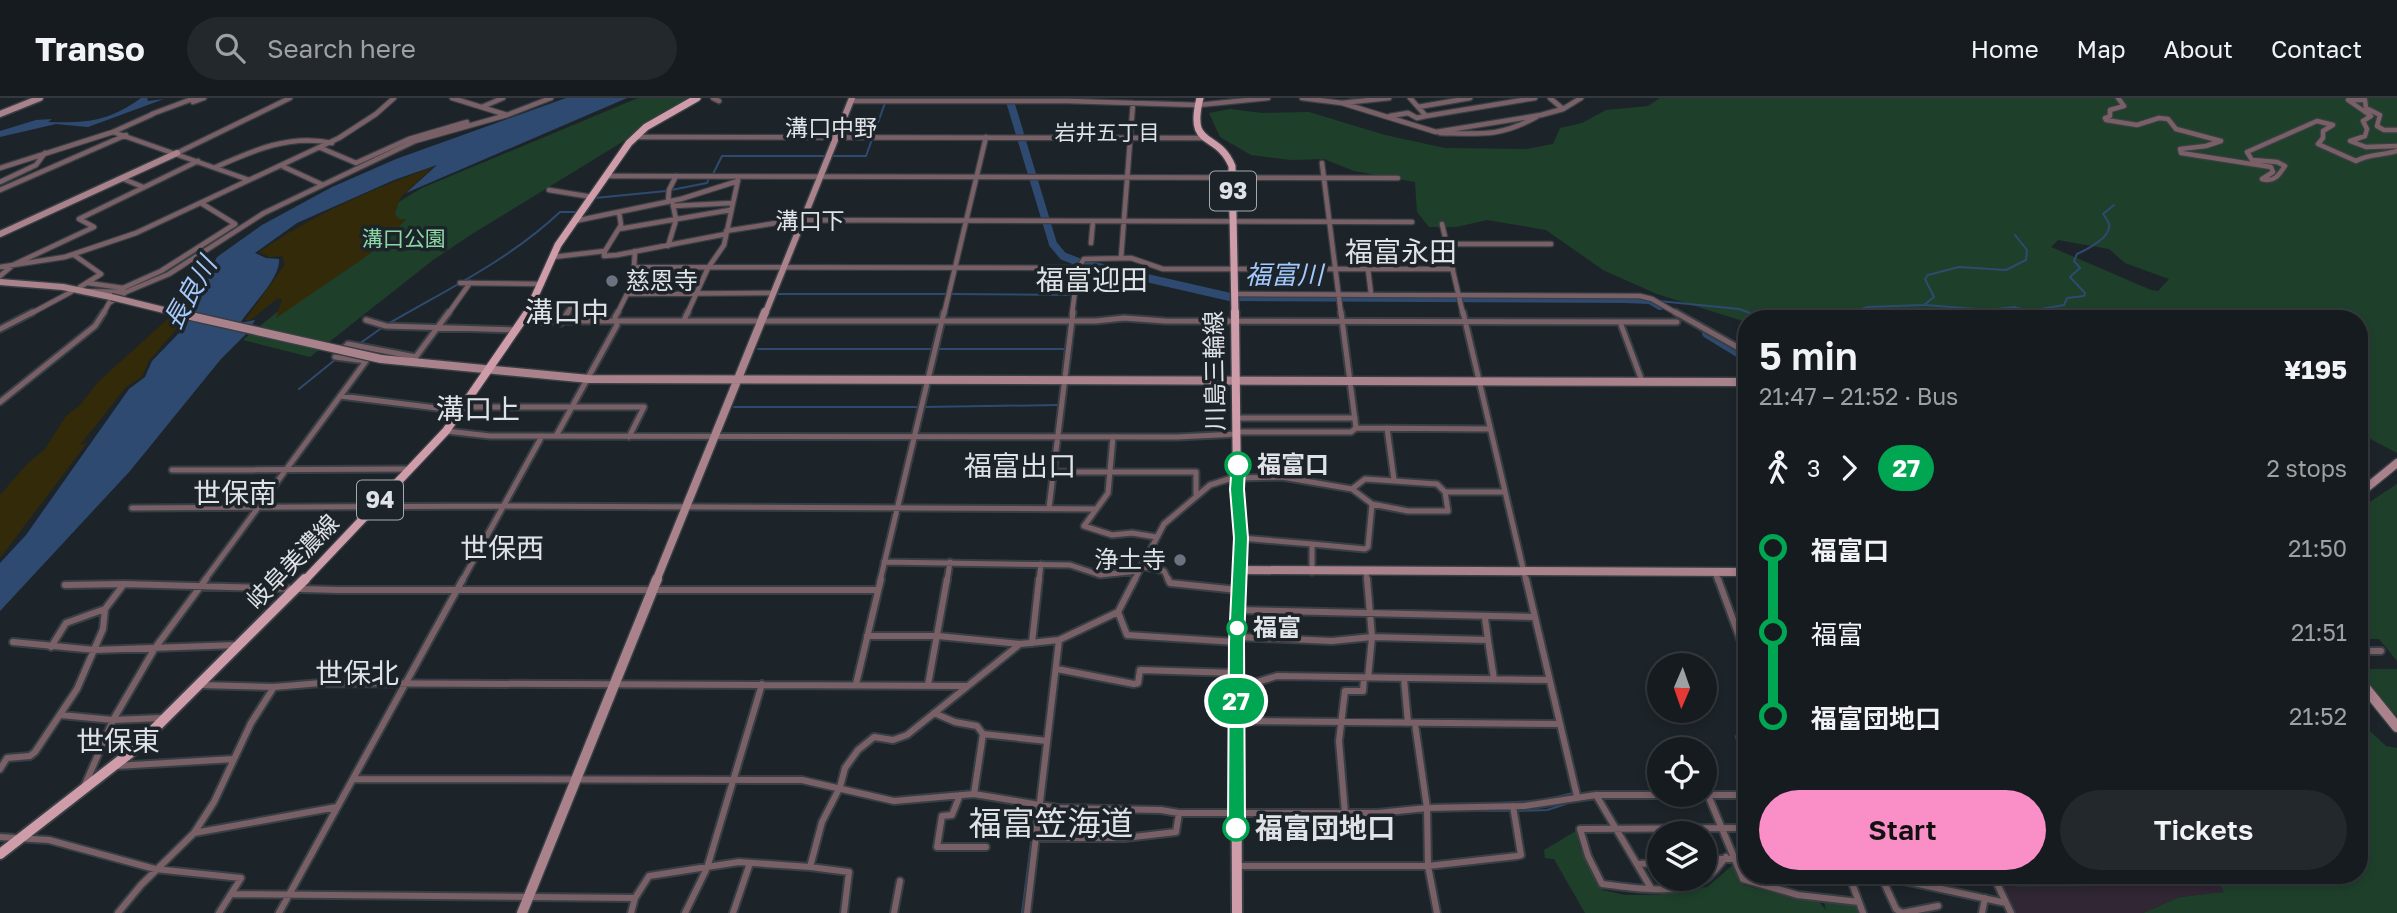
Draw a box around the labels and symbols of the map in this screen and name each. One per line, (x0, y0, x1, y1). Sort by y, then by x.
district label: 溝口中野 (785, 113, 877, 141)
district label: 岩井五丁目 (1055, 119, 1160, 145)
road number: 93 (1210, 172, 1256, 211)
district label: 溝口下 (776, 206, 845, 234)
park label: 溝口公園 (362, 225, 446, 251)
district label: 福富永田 (1345, 235, 1457, 268)
water label: 長良川 (157, 249, 224, 334)
water label: 福富川 (1245, 259, 1326, 290)
district label: 福富迎田 (1036, 263, 1148, 296)
place label: 慈恩寺 (626, 265, 698, 294)
marker: 慈恩寺 (604, 273, 620, 289)
district label: 溝口中 (525, 295, 609, 328)
street label: 川島三輪線 (1198, 311, 1229, 431)
district label: 溝口上 (436, 392, 520, 425)
district label: 福富出口 (964, 449, 1076, 482)
place label: 福富口 (1257, 449, 1329, 478)
marker: 福富口 (1225, 452, 1251, 478)
district label: 世保南 (193, 476, 277, 509)
road number: 94 (357, 480, 403, 520)
street label: 岐阜美濃線 (240, 508, 344, 614)
district label: 世保西 (460, 531, 544, 564)
place label: 浄土寺 (1094, 544, 1166, 573)
marker: 浄土寺 (1172, 552, 1188, 568)
place label: 福富 (1253, 612, 1301, 641)
marker: 福富 (1227, 618, 1247, 638)
north arrow (1647, 653, 1717, 723)
district label: 世保北 (315, 656, 399, 689)
line badge: 27 (1204, 678, 1268, 724)
district label: 世保東 (76, 724, 160, 757)
district label: 福富笠海道 (969, 803, 1134, 842)
place label: 福富団地口 (1255, 811, 1395, 844)
marker: 福富団地口 (1223, 815, 1249, 841)

